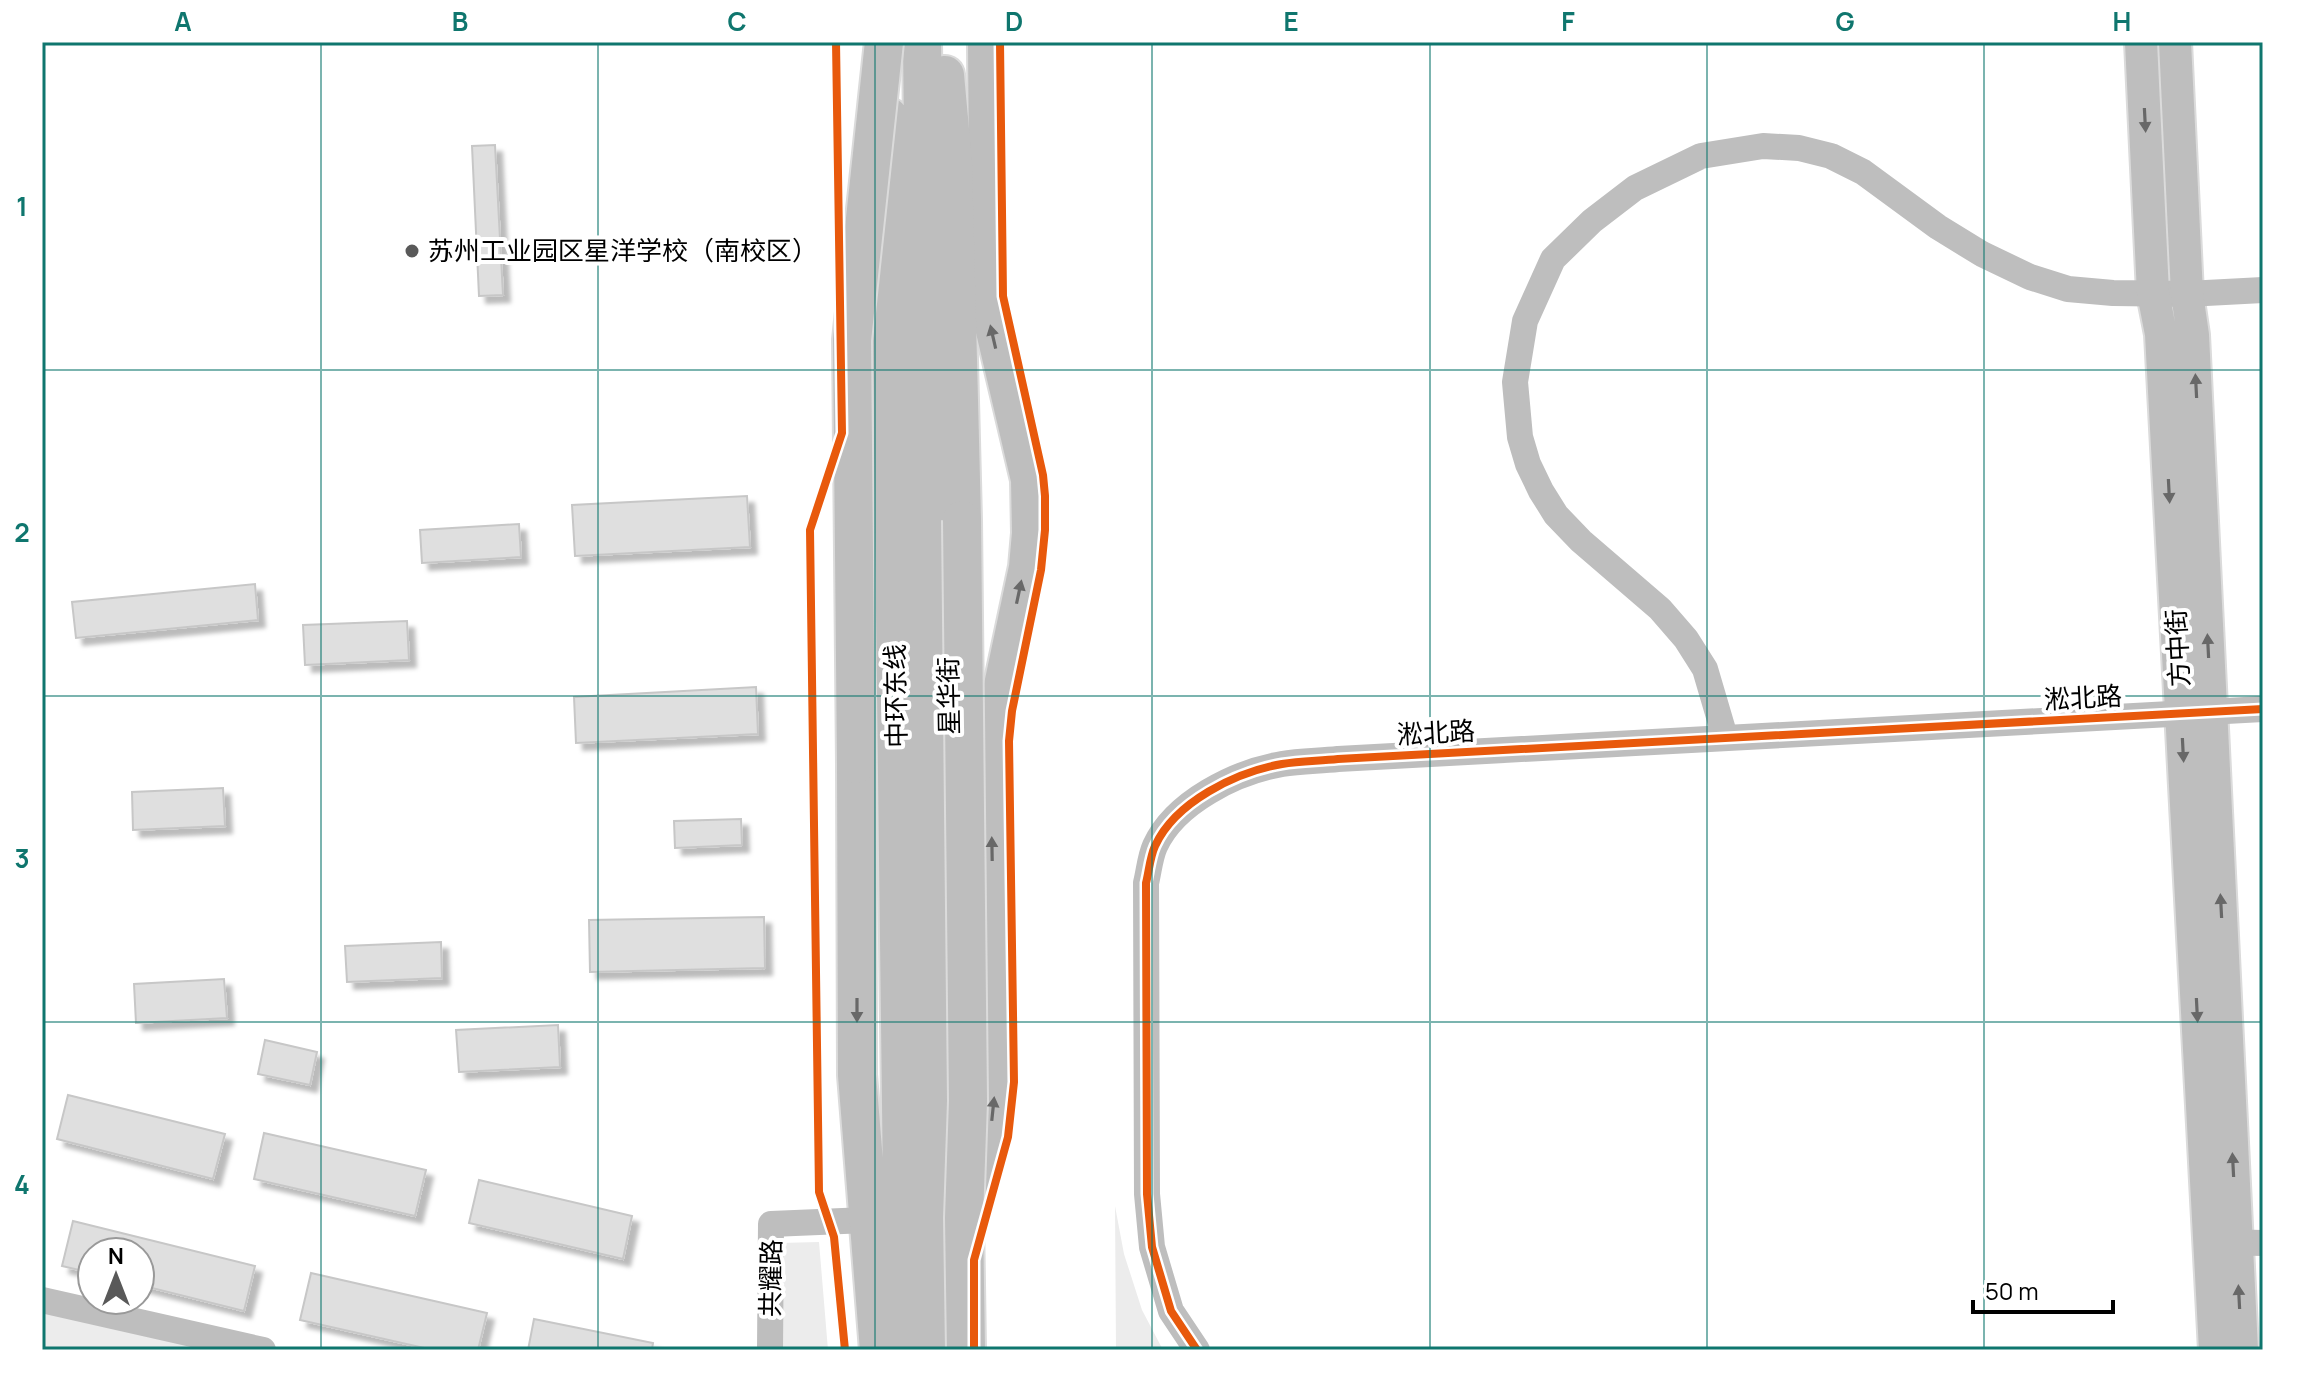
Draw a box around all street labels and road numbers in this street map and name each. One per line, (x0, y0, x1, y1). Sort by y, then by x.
street label: 方中街 (2157, 608, 2197, 688)
street label: 中环东线 (876, 644, 914, 748)
street label: 星华街 (929, 657, 967, 735)
street label: 淞北路 (2043, 677, 2123, 717)
street label: 淞北路 (1396, 712, 1476, 752)
street label: 共耀路 (751, 1239, 789, 1317)

